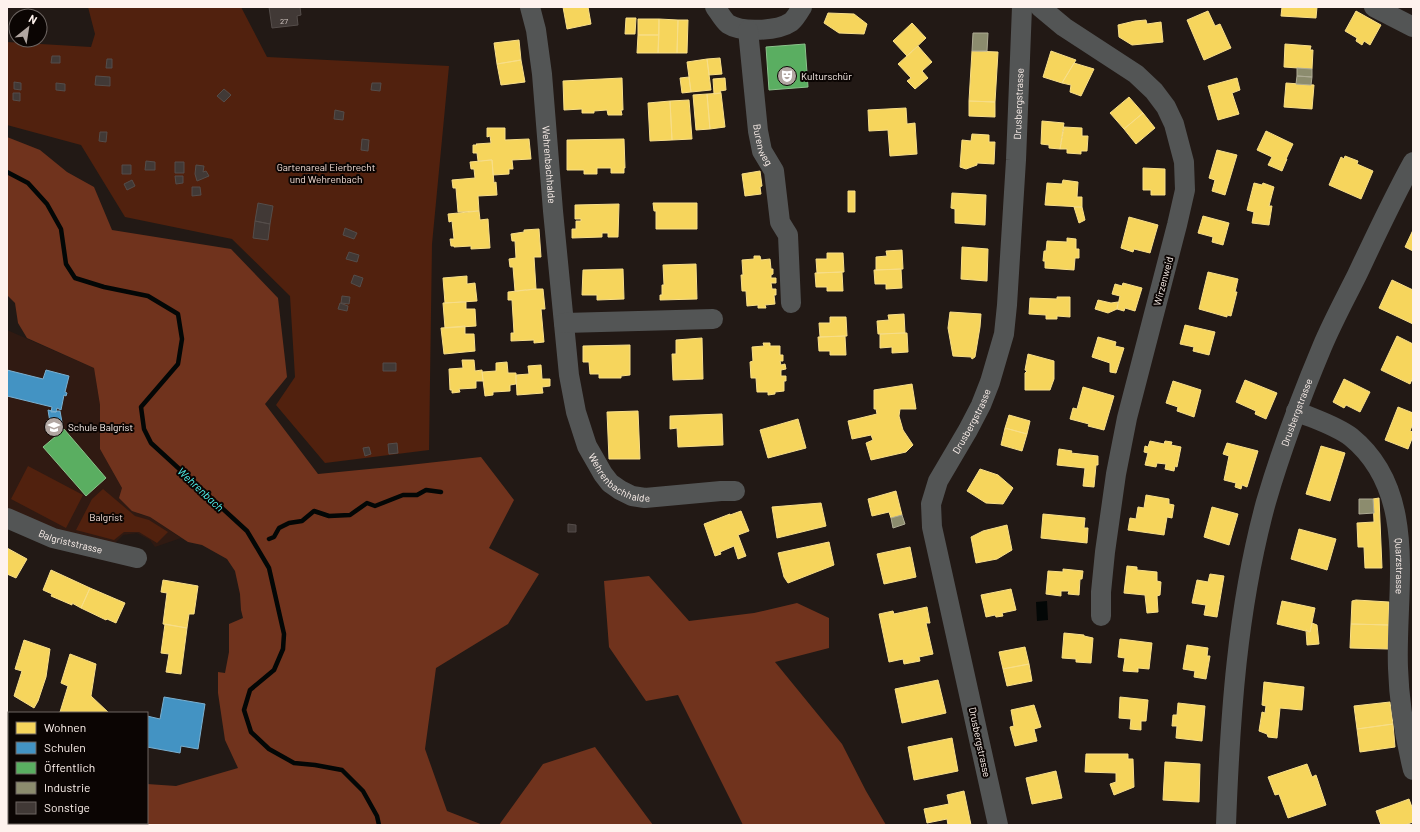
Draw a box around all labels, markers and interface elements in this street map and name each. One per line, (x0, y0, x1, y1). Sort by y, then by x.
north arrow (8, 8, 48, 48)
text: N (27, 11, 40, 26)
house number: 27 (280, 16, 288, 26)
theatre icon: Kulturschür (776, 65, 798, 87)
street label: Drusbergstrasse (1011, 68, 1026, 140)
place label: Kulturschür (801, 70, 852, 82)
street label: Burenweg (751, 123, 775, 168)
street label: Wehrenbachhalde (540, 125, 558, 204)
park label: Gartenareal Eierbrecht und Wehrenbach (277, 161, 376, 185)
street label: Wirzenweid (1151, 255, 1175, 307)
street label: Drusbergstrasse (1278, 377, 1315, 448)
street label: Drusbergstrasse (950, 387, 993, 456)
school or university icon: Schule Balgrist (43, 416, 65, 438)
place label: Schule Balgrist (68, 421, 133, 433)
street label: Wehrenbachhalde (586, 451, 650, 504)
water label: Wehrenbach (175, 464, 227, 514)
park label: Balgrist (89, 511, 123, 523)
street label: Balgriststrasse (37, 527, 104, 556)
street label: Quarzstrasse (1393, 537, 1406, 594)
street label: Drusbergstrasse (967, 706, 993, 778)
legend (8, 712, 148, 824)
text: Wohnen (44, 720, 86, 734)
text: Schulen (44, 740, 86, 754)
text: Öffentlich (44, 760, 95, 774)
text: Industrie (44, 780, 90, 794)
text: Sonstige (44, 800, 90, 814)

